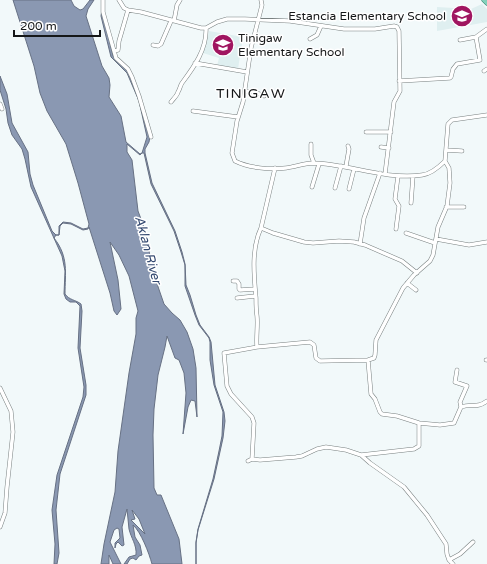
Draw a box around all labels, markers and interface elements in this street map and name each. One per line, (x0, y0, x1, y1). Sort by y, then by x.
school or university icon: Estancia Elementary School (449, 3, 475, 29)
place label: Estancia Elementary School (288, 9, 446, 23)
scale bar (14, 12, 100, 38)
text: 200 m (20, 19, 57, 33)
place label: Tinigaw Elementary School (238, 31, 345, 59)
school or university icon: Tinigaw Elementary School (210, 32, 236, 58)
district label: TINIGAW (216, 85, 286, 102)
water label: Aklan River (131, 214, 165, 288)

